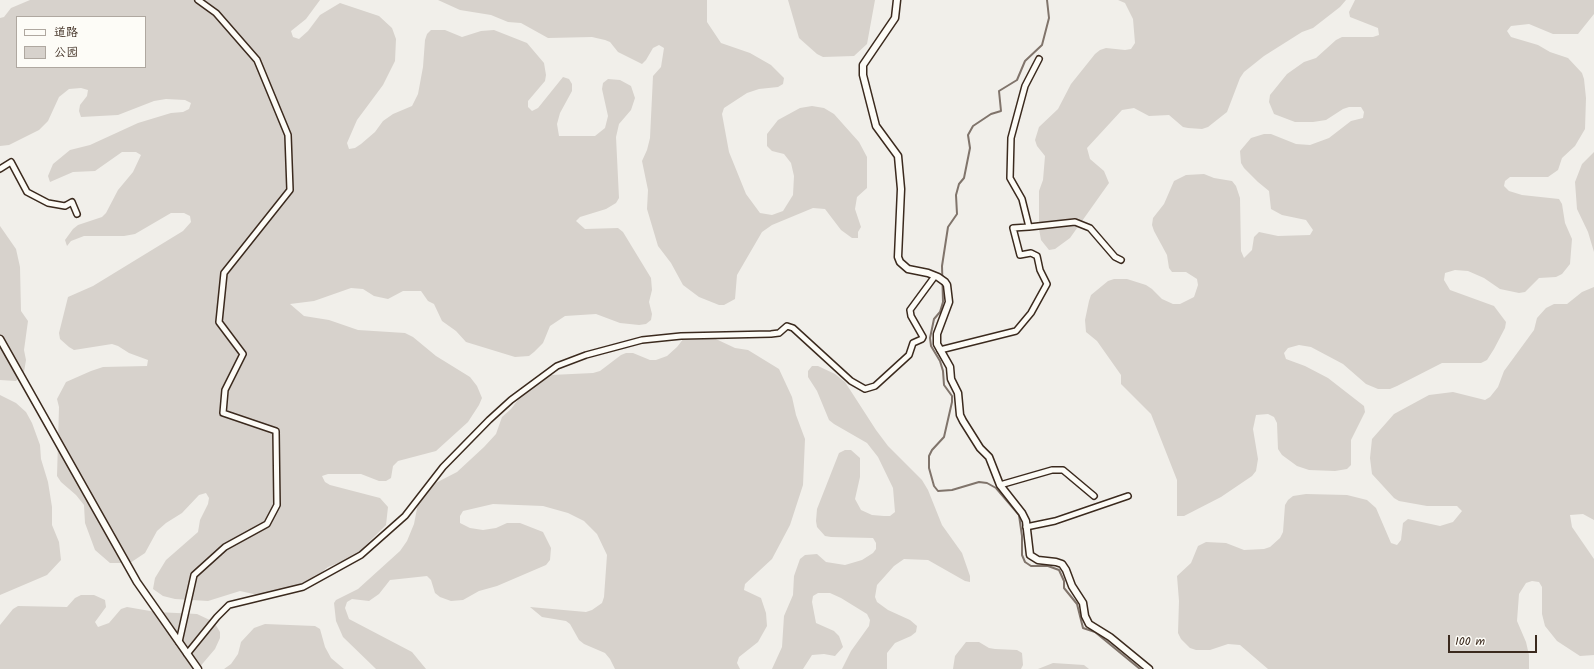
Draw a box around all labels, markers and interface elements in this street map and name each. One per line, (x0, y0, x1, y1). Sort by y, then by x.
legend (16, 16, 146, 68)
text: 道路 (54, 23, 78, 42)
text: 公园 (54, 43, 78, 62)
scale bar (1450, 627, 1539, 653)
text: 100 m (1455, 632, 1485, 651)

